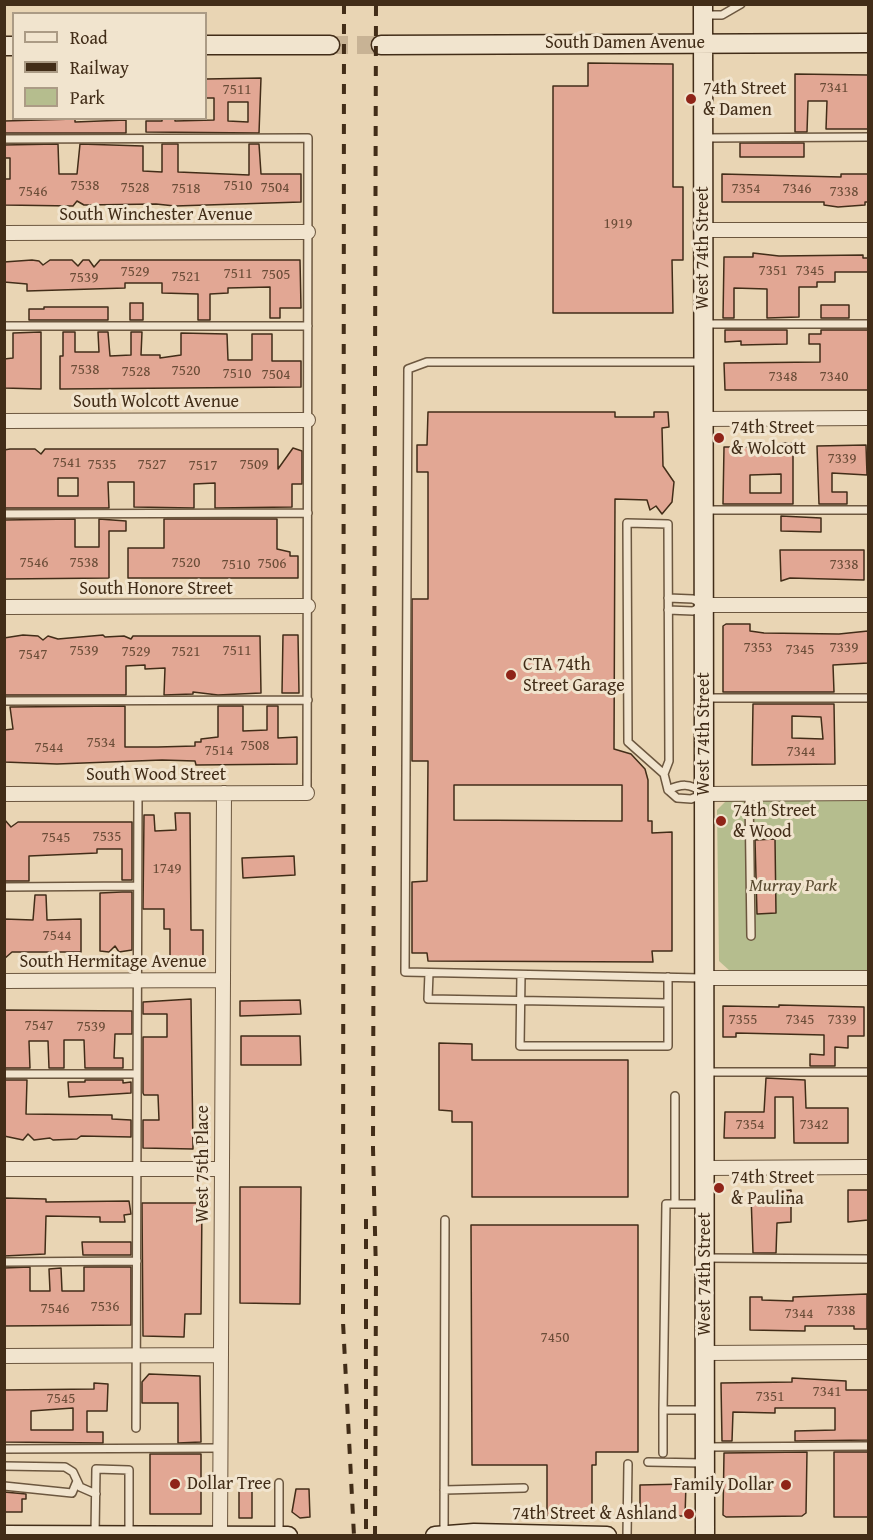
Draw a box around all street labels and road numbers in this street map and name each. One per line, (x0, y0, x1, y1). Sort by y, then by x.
street label: South Damen Avenue (545, 32, 705, 54)
street label: West 74th Street (692, 186, 714, 310)
street label: South Winchester Avenue (59, 204, 253, 226)
street label: South Wolcott Avenue (73, 391, 239, 413)
street label: South Honore Street (79, 578, 233, 600)
street label: West 74th Street (693, 672, 715, 796)
street label: South Wood Street (86, 764, 226, 786)
street label: South Hermitage Avenue (19, 951, 207, 973)
street label: West 75th Place (192, 1105, 214, 1223)
street label: West 74th Street (694, 1212, 716, 1336)

